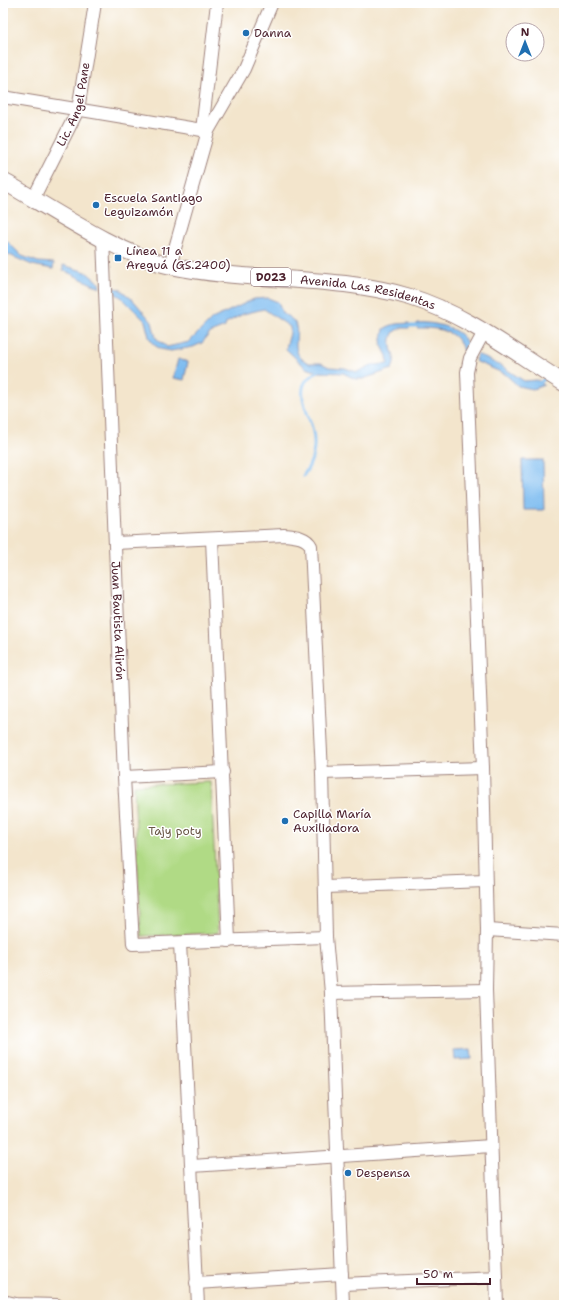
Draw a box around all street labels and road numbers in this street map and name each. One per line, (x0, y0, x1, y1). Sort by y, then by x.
street label: Lic. Angel Pane (53, 61, 94, 149)
road number: D023 (251, 268, 291, 286)
street label: Avenida Las Residentas (299, 272, 438, 314)
street label: Juan Bautista Alirón (108, 561, 128, 681)

